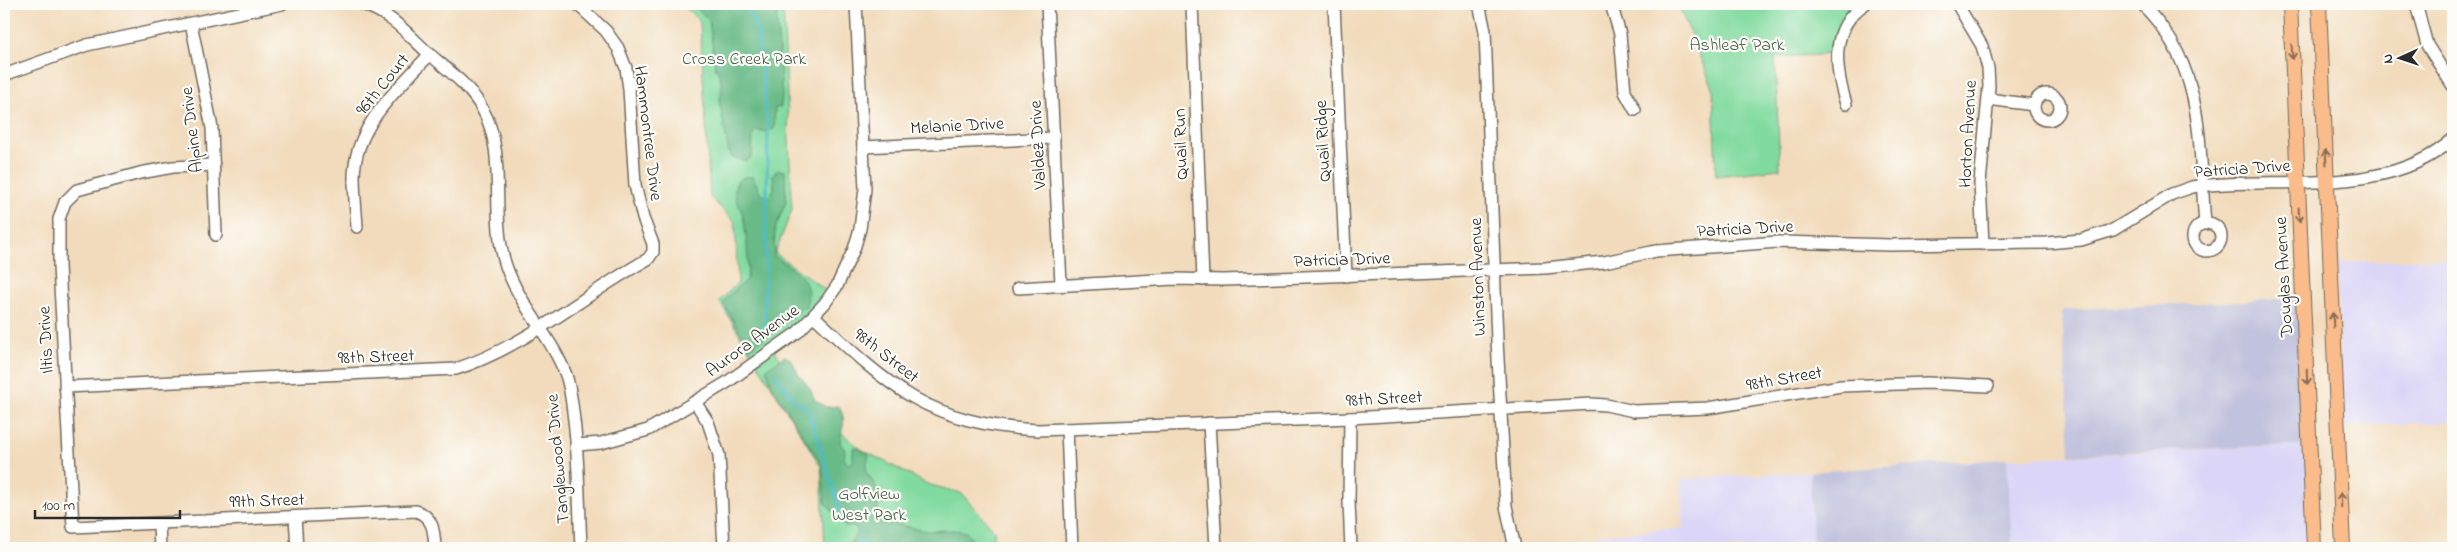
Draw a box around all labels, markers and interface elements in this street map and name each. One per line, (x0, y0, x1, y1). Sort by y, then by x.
north arrow (2374, 32, 2424, 82)
park label: Ashleaf Park (1690, 33, 1785, 59)
one-way arrow (2288, 44, 2297, 60)
park label: Cross Creek Park (682, 47, 806, 73)
street label: 96th Court (350, 48, 417, 122)
text: N (2378, 53, 2399, 64)
street label: Hammontree Drive (626, 64, 668, 203)
street label: Horton Avenue (1953, 79, 1985, 189)
street label: Alpine Drive (175, 84, 211, 174)
street label: Quail Ridge (1309, 98, 1340, 182)
street label: Valdez Drive (1024, 99, 1054, 191)
street label: Quail Run (1168, 108, 1196, 180)
street label: Melanie Drive (909, 112, 1006, 142)
one-way arrow (2321, 150, 2330, 166)
street label: Patricia Drive (2193, 154, 2292, 186)
one-way arrow (2295, 207, 2304, 223)
street label: Patricia Drive (1696, 214, 1795, 246)
street label: Douglas Avenue (2269, 215, 2302, 339)
street label: Winston Avenue (1464, 216, 1494, 337)
street label: Patricia Drive (1293, 246, 1392, 276)
street label: Aurora Avenue (701, 298, 806, 384)
street label: Iltis Drive (32, 304, 62, 374)
one-way arrow (2328, 312, 2338, 328)
street label: 98th Street (848, 323, 924, 390)
street label: 98th Street (337, 344, 415, 372)
street label: 98th Street (1744, 361, 1824, 399)
one-way arrow (2302, 369, 2311, 385)
street label: 98th Street (1345, 385, 1423, 415)
street label: Tanglewood Drive (540, 392, 579, 525)
park label: Golfview West Park (832, 482, 906, 529)
scale bar (35, 487, 180, 519)
street label: 99th Street (229, 488, 305, 516)
one-way arrow (2336, 492, 2346, 508)
text: 100 m (42, 495, 75, 517)

